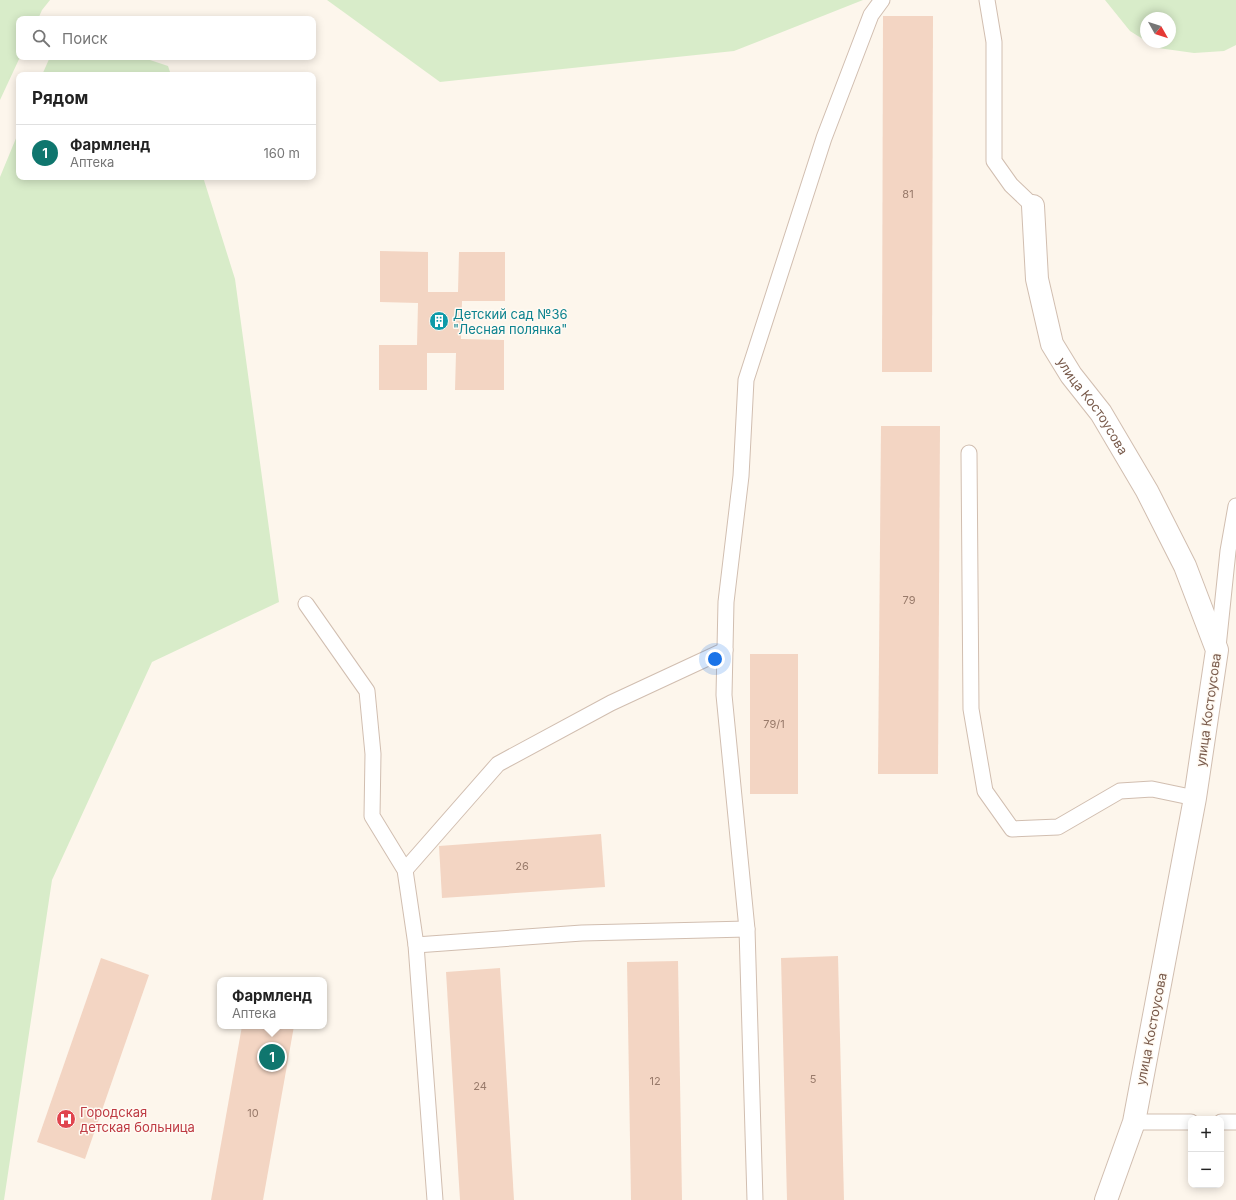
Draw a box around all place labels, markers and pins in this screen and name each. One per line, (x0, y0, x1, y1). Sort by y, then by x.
place label: Детский сад №36 "Лесная полянка" (453, 306, 568, 337)
building icon: Детский сад №36 "Лесная полянка" (428, 310, 450, 332)
pin: 1 (259, 1042, 285, 1072)
place label: Городская детская больница (80, 1104, 195, 1135)
hospital icon: Городская детская больница (55, 1108, 77, 1130)

